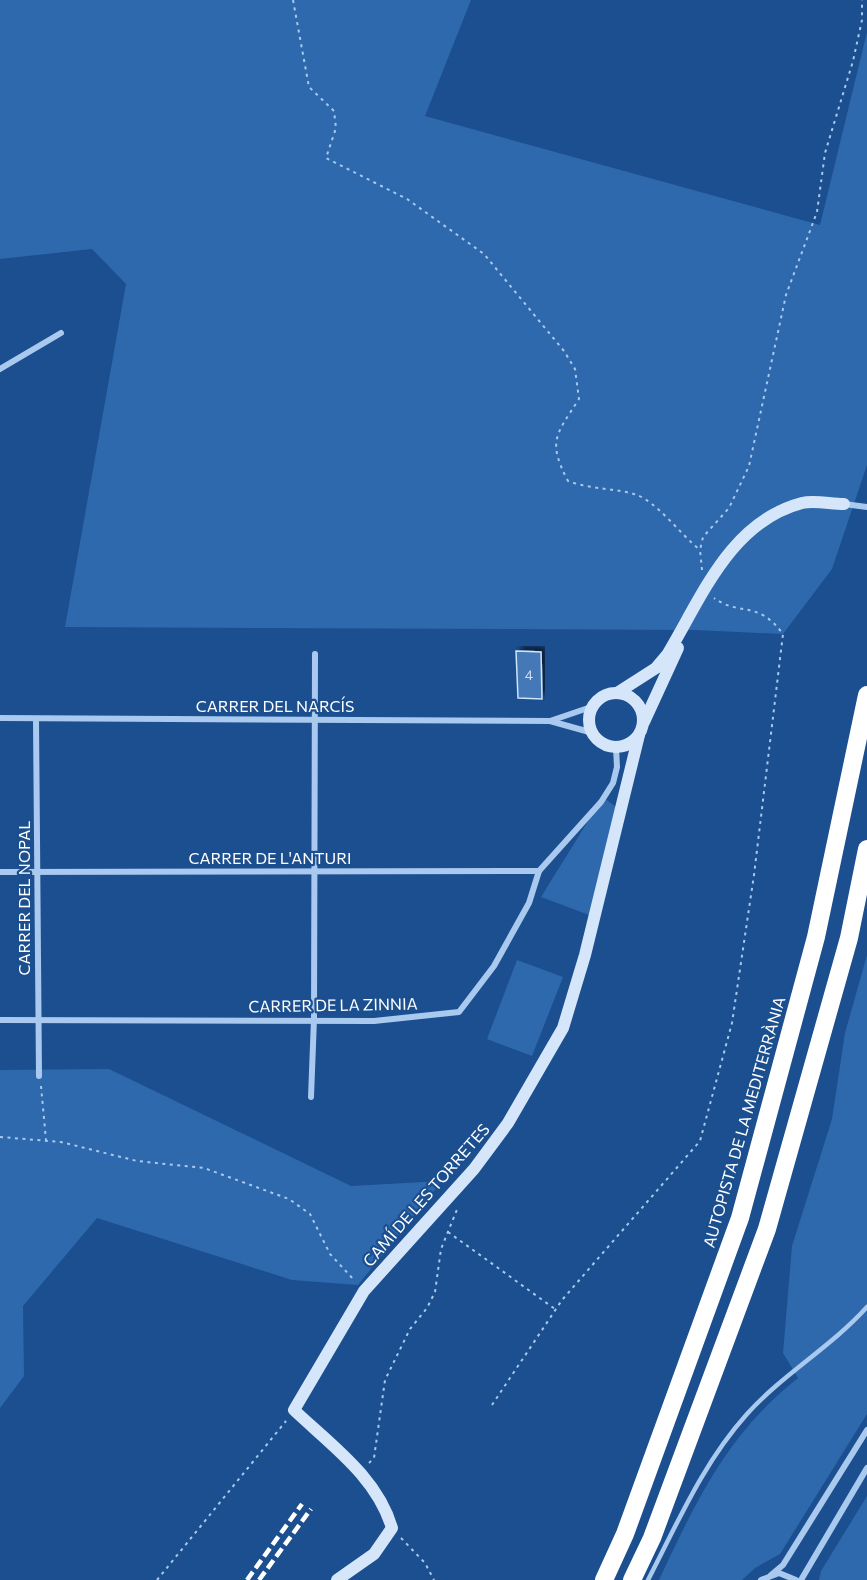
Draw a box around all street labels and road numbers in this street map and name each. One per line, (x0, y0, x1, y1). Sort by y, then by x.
street label: CARRER DEL NARCÍS (196, 696, 354, 715)
street label: CARRER DEL NOPAL (14, 821, 33, 975)
street label: CARRER DE L'ANTURI (189, 848, 351, 867)
street label: CARRER DE LA ZINNIA (248, 994, 418, 1015)
street label: AUTOPISTA DE LA MEDITERRÀNIA (699, 994, 789, 1250)
street label: CAMÍ DE LES TORRETES (358, 1119, 493, 1270)

